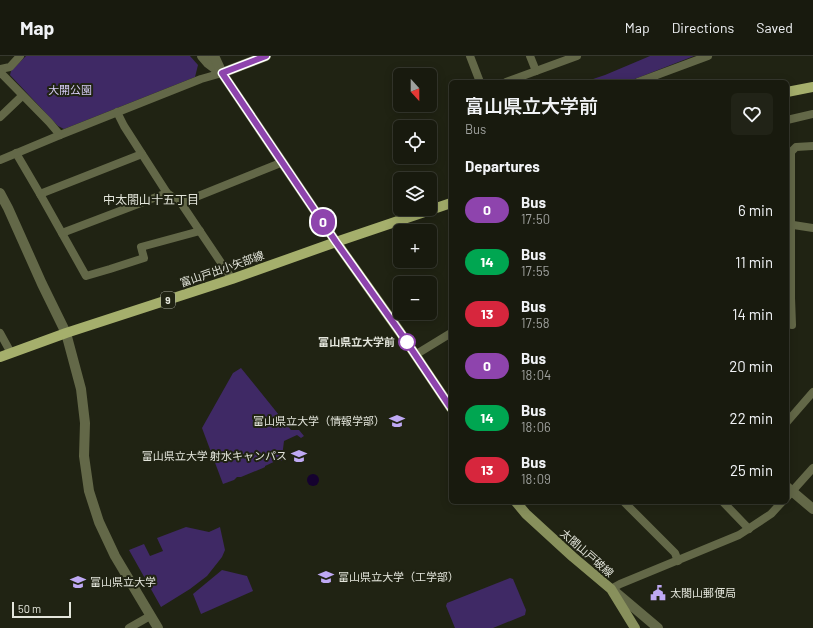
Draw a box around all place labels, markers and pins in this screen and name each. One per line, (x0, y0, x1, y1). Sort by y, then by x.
marker: 富山県立大学前 (398, 333, 416, 351)
place label: 富山県立大学前 (318, 335, 395, 348)
school or university icon: 富山県立大学（情報学部） (388, 412, 406, 430)
place label: 富山県立大学（情報学部） (253, 414, 385, 427)
school or university icon: 富山県立大学 射水キャンパス (290, 447, 308, 465)
place label: 富山県立大学 射水キャンパス (142, 449, 287, 462)
school or university icon: 富山県立大学（工学部） (317, 568, 335, 586)
place label: 富山県立大学（工学部） (338, 570, 459, 583)
school or university icon: 富山県立大学 (69, 573, 87, 591)
place label: 富山県立大学 (90, 575, 156, 588)
public building icon: 太閤山郵便局 (649, 584, 667, 602)
place label: 太閤山郵便局 (670, 586, 736, 599)

